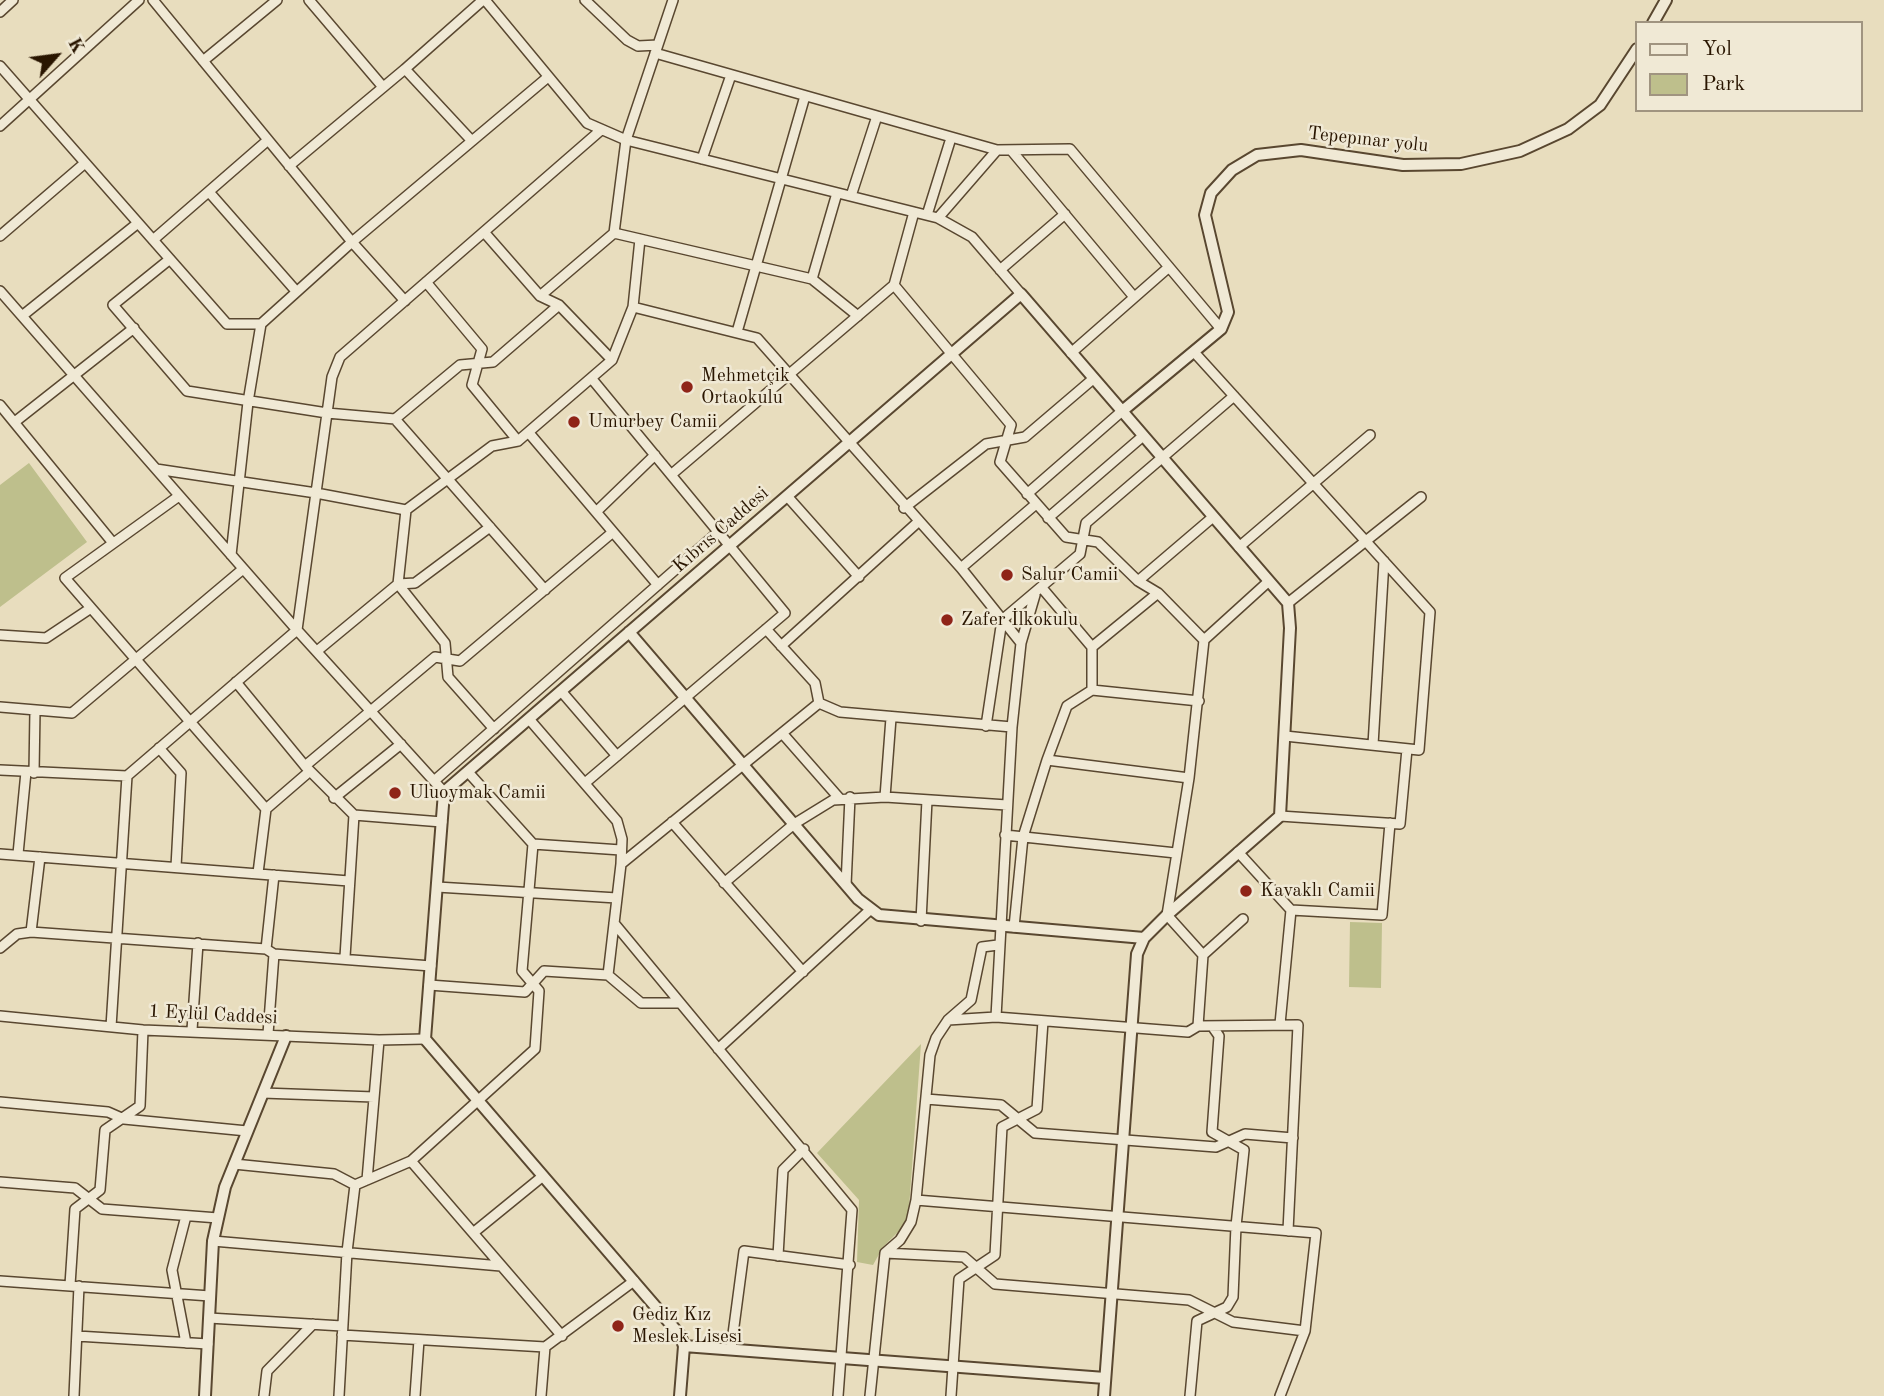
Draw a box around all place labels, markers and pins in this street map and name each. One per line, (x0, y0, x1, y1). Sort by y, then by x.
place label: Mehmetçik Ortaokulu (701, 365, 790, 409)
marker: Mehmetçik Ortaokulu (679, 379, 695, 395)
place label: Umurbey Camii (588, 411, 717, 433)
marker: Umurbey Camii (566, 414, 582, 430)
place label: Salur Camii (1021, 564, 1118, 586)
marker: Salur Camii (999, 567, 1015, 583)
place label: Zafer İlkokulu (961, 609, 1078, 631)
marker: Zafer İlkokulu (939, 612, 955, 628)
place label: Uluoymak Camii (409, 782, 546, 804)
marker: Uluoymak Camii (387, 785, 403, 801)
place label: Kavaklı Camii (1260, 880, 1375, 902)
marker: Kavaklı Camii (1238, 883, 1254, 899)
place label: Gediz Kız Meslek Lisesi (632, 1304, 742, 1348)
marker: Gediz Kız Meslek Lisesi (610, 1318, 626, 1334)

